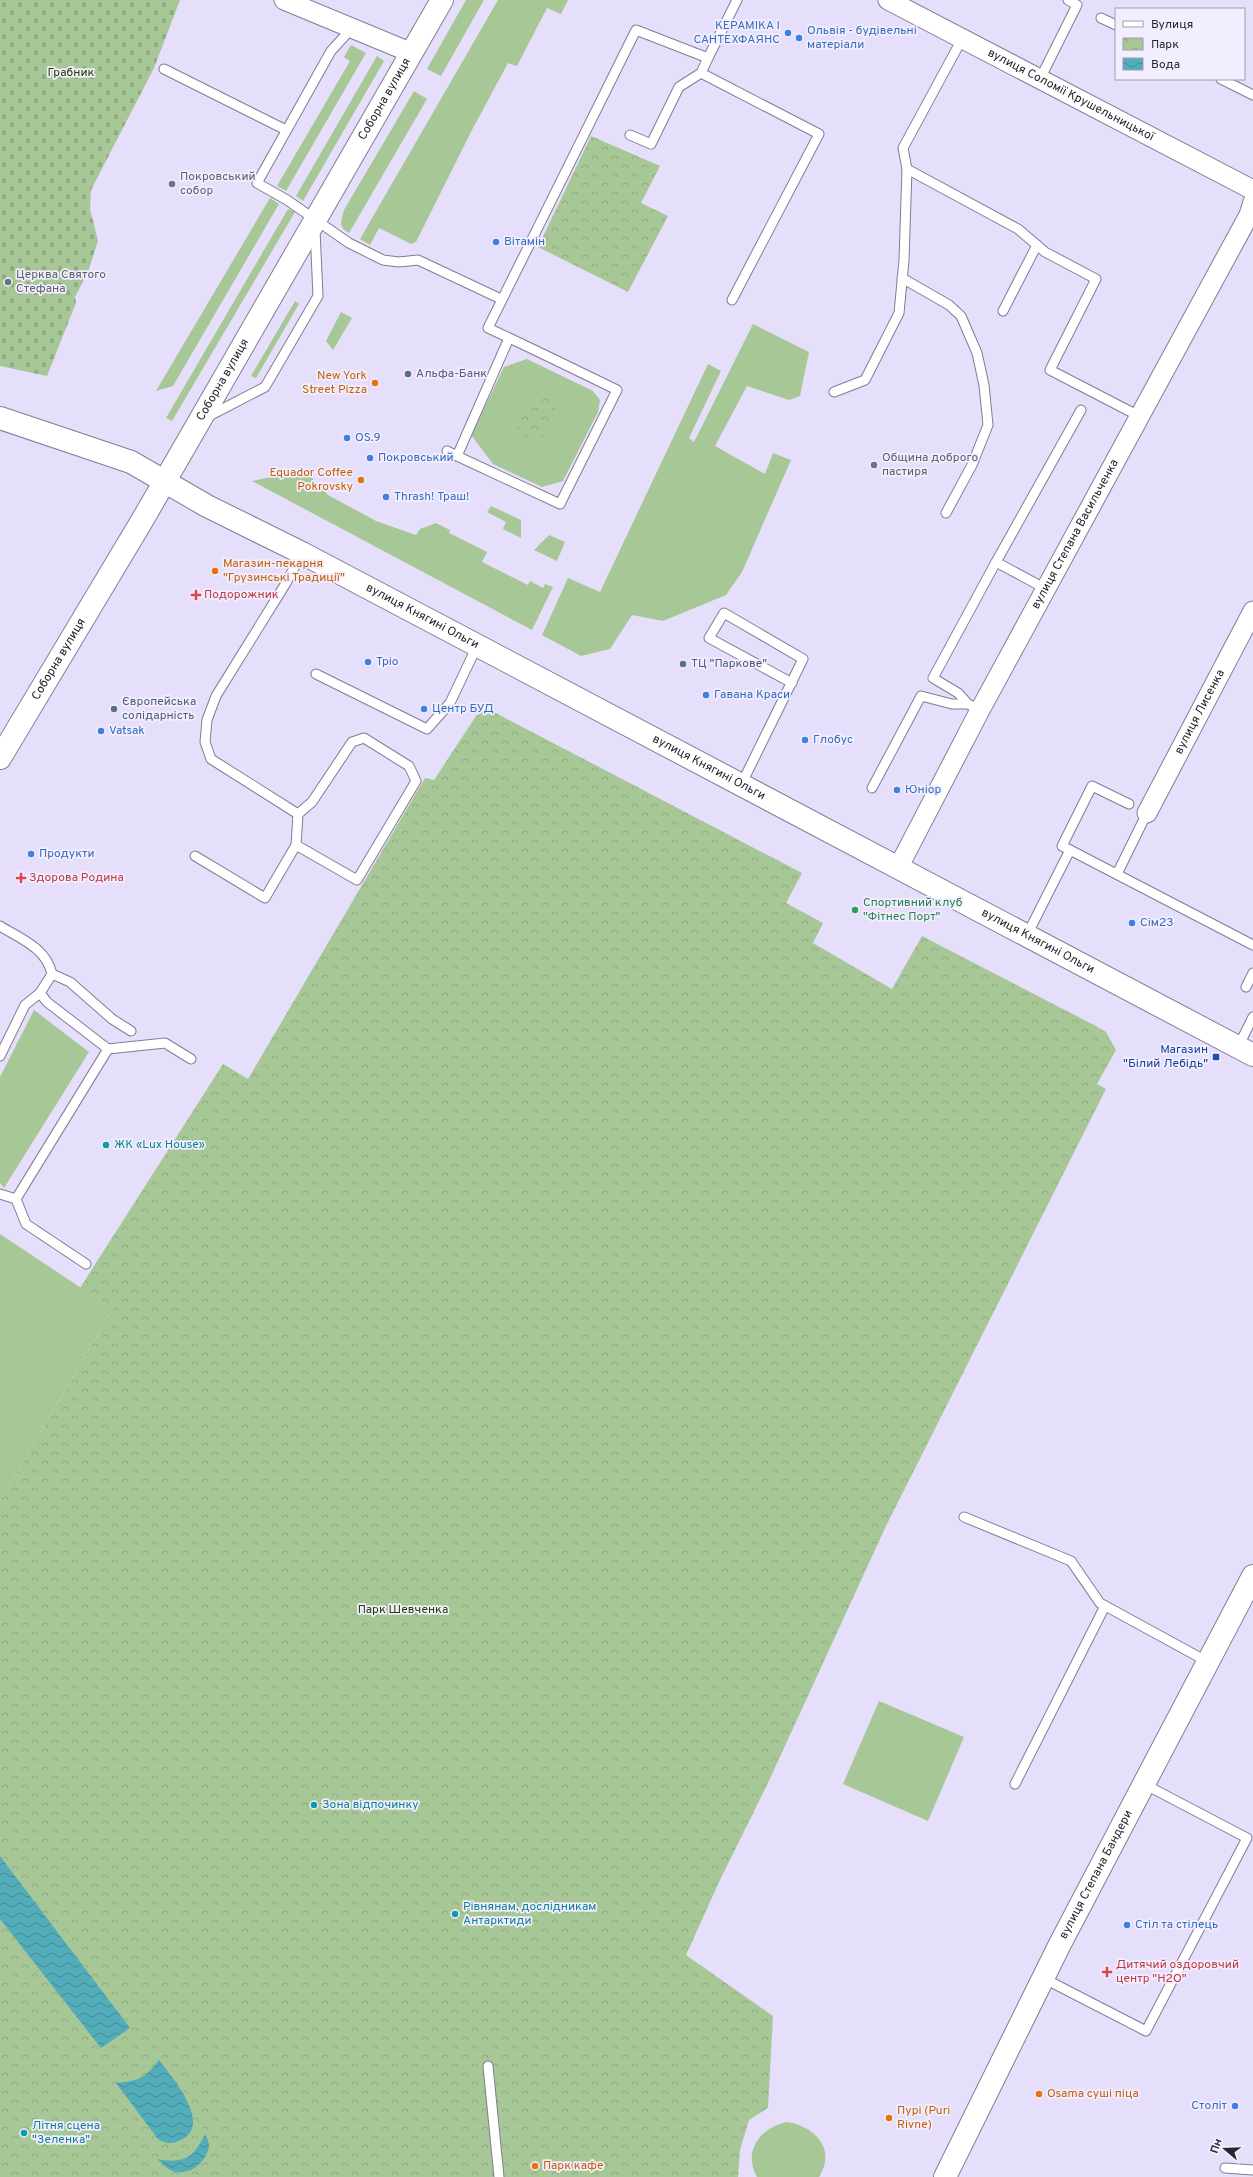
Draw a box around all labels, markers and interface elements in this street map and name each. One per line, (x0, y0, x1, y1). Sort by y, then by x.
legend (1115, 8, 1245, 80)
text: Вулиця (1151, 17, 1193, 33)
place label: КЕРАМІКА І САНТЕХФАЯНС (693, 18, 780, 48)
place label: Ольвія - будівельні матеріали (807, 23, 917, 53)
marker: КЕРАМІКА І САНТЕХФАЯНС (783, 28, 793, 38)
marker: Ольвія - будівельні матеріали (794, 33, 804, 43)
text: Парк (1151, 37, 1179, 53)
street label: вулиця Соломії Крушельницької (985, 45, 1158, 146)
street label: Соборна вулиця (355, 55, 415, 143)
text: Вода (1151, 57, 1180, 73)
park label: Грабник (48, 65, 95, 81)
place label: Покровський собор (180, 169, 256, 199)
marker: Покровський собор (167, 179, 177, 189)
place label: Вітамін (504, 234, 545, 250)
marker: Вітамін (491, 237, 501, 247)
place label: Церква Святого Стефана (16, 267, 106, 297)
marker: Церква Святого Стефана (3, 277, 13, 287)
street label: Соборна вулиця (193, 336, 253, 424)
place label: Альфа-Банк (416, 366, 487, 382)
place label: New York Street Pizza (302, 368, 367, 398)
marker: Альфа-Банк (403, 369, 413, 379)
marker: New York Street Pizza (370, 378, 380, 388)
place label: OS.9 (355, 430, 381, 446)
marker: OS.9 (342, 433, 352, 443)
place label: Покровський (378, 450, 454, 466)
place label: Община доброго пастиря (882, 450, 979, 480)
marker: Покровський (365, 453, 375, 463)
street label: вулиця Степана Васильченка (1028, 456, 1123, 612)
marker: Община доброго пастиря (869, 460, 879, 470)
place label: Equador Coffee Pokrovsky (270, 465, 353, 495)
marker: Equador Coffee Pokrovsky (356, 475, 366, 485)
place label: Thrash! Траш! (394, 489, 469, 505)
marker: Thrash! Траш! (381, 492, 391, 502)
place label: Магазин-пекарня "Грузинські Традиції" (223, 556, 345, 586)
marker: Магазин-пекарня "Грузинські Традиції" (210, 566, 220, 576)
street label: вулиця Княгині Ольги (363, 580, 482, 653)
place label: Подорожник (204, 587, 279, 603)
marker: Подорожник (191, 590, 201, 600)
street label: Соборна вулиця (28, 615, 90, 703)
place label: Тріо (376, 654, 399, 670)
place label: ТЦ "Паркове" (691, 656, 767, 672)
marker: Тріо (363, 657, 373, 667)
marker: ТЦ "Паркове" (678, 659, 688, 669)
street label: вулиця Лисенка (1171, 667, 1229, 757)
place label: Гавана Краси (714, 687, 790, 703)
marker: Гавана Краси (701, 690, 711, 700)
place label: Європейська солідарність (122, 694, 196, 724)
place label: Центр БУД (432, 701, 494, 717)
marker: Європейська солідарність (109, 704, 119, 714)
marker: Центр БУД (419, 704, 429, 714)
place label: Vatsak (109, 723, 145, 739)
marker: Vatsak (96, 726, 106, 736)
street label: вулиця Княгині Ольги (650, 731, 768, 804)
place label: Глобус (813, 732, 853, 748)
marker: Глобус (800, 735, 810, 745)
place label: Юніор (905, 782, 942, 798)
marker: Юніор (892, 785, 902, 795)
place label: Продукти (39, 846, 95, 862)
marker: Продукти (26, 849, 36, 859)
place label: Здорова Родина (29, 870, 124, 886)
marker: Здорова Родина (16, 873, 26, 883)
place label: Спортивний клуб "Фітнес Порт" (863, 895, 963, 925)
marker: Спортивний клуб "Фітнес Порт" (850, 905, 860, 915)
street label: вулиця Княгині Ольги (979, 905, 1097, 978)
place label: Сім23 (1140, 915, 1174, 931)
marker: Сім23 (1127, 918, 1137, 928)
place label: Магазин "Білий Лебідь" (1123, 1042, 1208, 1072)
marker: Магазин "Білий Лебідь" (1211, 1052, 1221, 1062)
place label: ЖК «Lux House» (114, 1137, 205, 1153)
marker: ЖК «Lux House» (101, 1140, 111, 1150)
park label: Парк Шевченка (358, 1602, 448, 1618)
place label: Зона відпочинку (322, 1797, 419, 1813)
marker: Зона відпочинку (309, 1800, 319, 1810)
street label: вулиця Степана Бандери (1056, 1807, 1137, 1942)
place label: Рівнянам, дослідникам Антарктиди (463, 1899, 596, 1929)
marker: Рівнянам, дослідникам Антарктиди (450, 1909, 460, 1919)
place label: Стіл та стілець (1135, 1917, 1218, 1933)
marker: Стіл та стілець (1122, 1920, 1132, 1930)
place label: Дитячий оздоровчий центр "H2O" (1116, 1957, 1239, 1987)
marker: Дитячий оздоровчий центр "H2O" (1101, 1966, 1113, 1978)
place label: Osama суші піца (1047, 2086, 1139, 2102)
marker: Osama суші піца (1034, 2089, 1044, 2099)
place label: Століт (1191, 2098, 1228, 2114)
marker: Століт (1230, 2101, 1240, 2111)
place label: Пурі (Puri Rivne) (897, 2103, 950, 2133)
marker: Пурі (Puri Rivne) (884, 2113, 894, 2123)
place label: Літня сцена "Зеленка" (32, 2118, 100, 2148)
marker: Літня сцена "Зеленка" (19, 2128, 29, 2138)
north arrow (1205, 2129, 1245, 2169)
text: Пн (1207, 2137, 1226, 2155)
place label: Парк кафе (543, 2158, 604, 2174)
marker: Парк кафе (530, 2161, 540, 2171)

